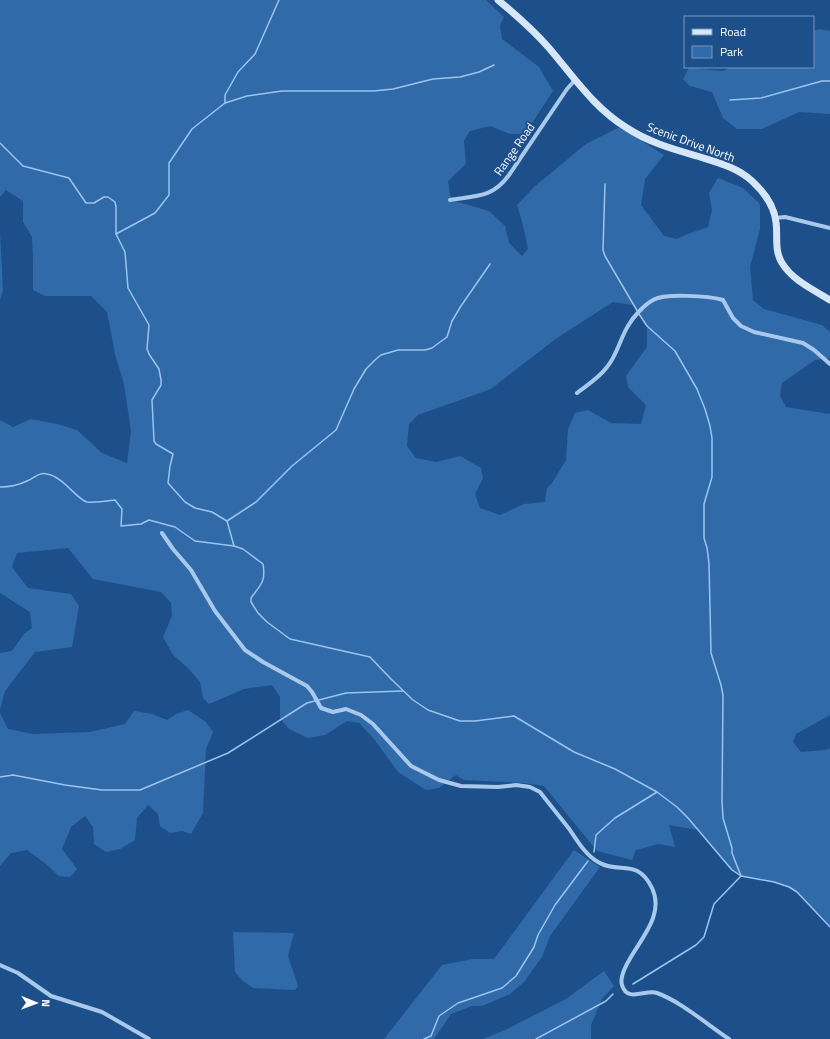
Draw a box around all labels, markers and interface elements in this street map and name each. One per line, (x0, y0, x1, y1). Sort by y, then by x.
legend (684, 16, 814, 68)
text: Road (720, 22, 746, 41)
text: Park (720, 42, 743, 61)
street label: Scenic Drive North (644, 117, 738, 167)
street label: Range Road (489, 119, 539, 179)
north arrow (16, 983, 56, 1023)
text: N (38, 999, 54, 1007)

